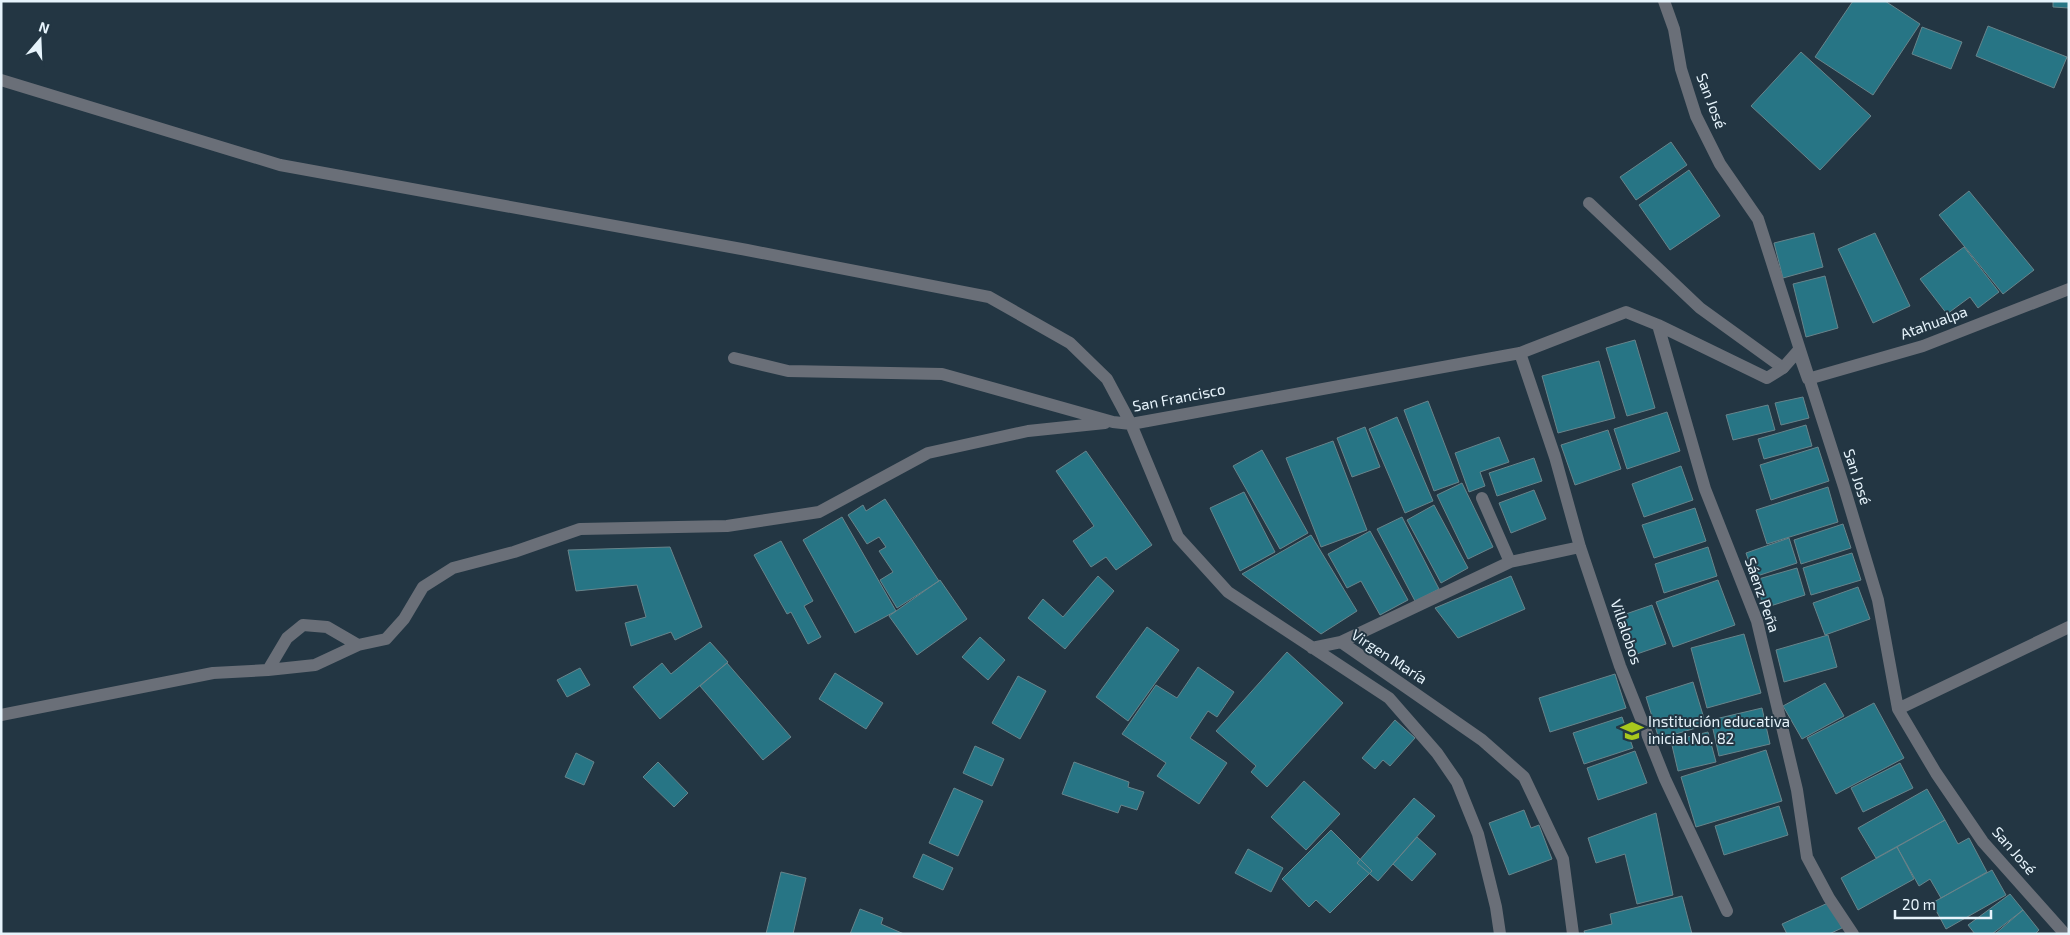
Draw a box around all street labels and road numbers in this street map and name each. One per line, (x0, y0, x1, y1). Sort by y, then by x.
street label: San José (1693, 70, 1731, 131)
street label: Atahualpa (1898, 302, 1970, 342)
street label: San Francisco (1131, 379, 1227, 415)
street label: San José (1840, 446, 1875, 507)
street label: Sáenz Peña (1742, 555, 1784, 635)
street label: Villalobos (1607, 597, 1646, 667)
street label: Virgen María (1348, 625, 1431, 687)
street label: San José (1989, 823, 2040, 878)

